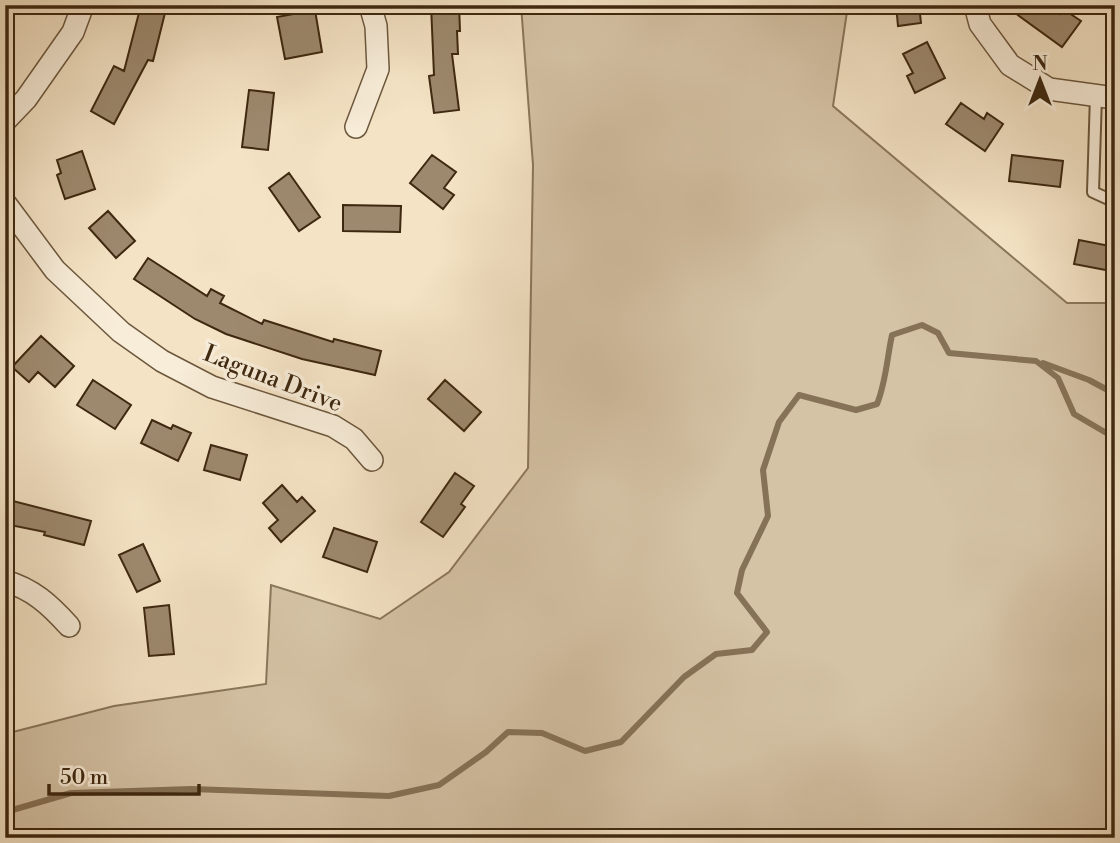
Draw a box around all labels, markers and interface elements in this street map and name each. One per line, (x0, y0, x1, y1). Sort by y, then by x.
north arrow (1004, 46, 1074, 116)
text: N (1032, 52, 1048, 76)
street label: Laguna Drive (199, 339, 346, 419)
scale bar (49, 752, 200, 796)
text: 50 m (60, 765, 108, 791)

